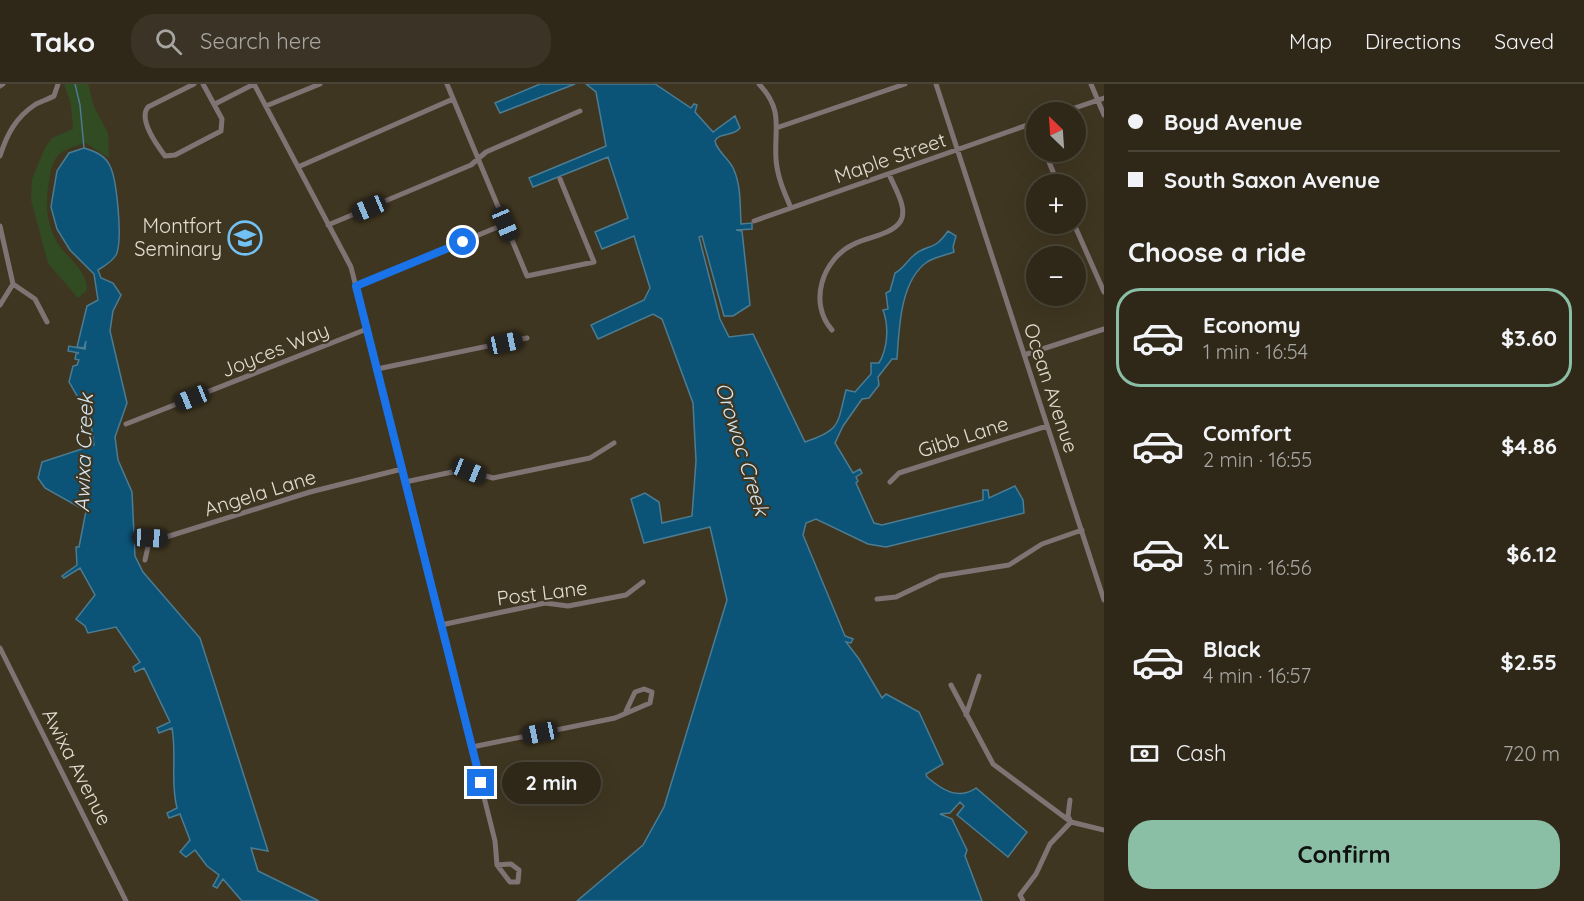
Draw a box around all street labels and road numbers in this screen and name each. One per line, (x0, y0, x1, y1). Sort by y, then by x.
street label: Maple Street (831, 127, 949, 188)
street label: Joyces Way (217, 317, 332, 382)
street label: Ocean Avenue (1019, 320, 1084, 456)
street label: Gibb Lane (915, 410, 1011, 463)
street label: Angela Lane (201, 464, 319, 521)
street label: Post Lane (495, 575, 589, 610)
street label: Awixa Avenue (37, 704, 118, 829)

